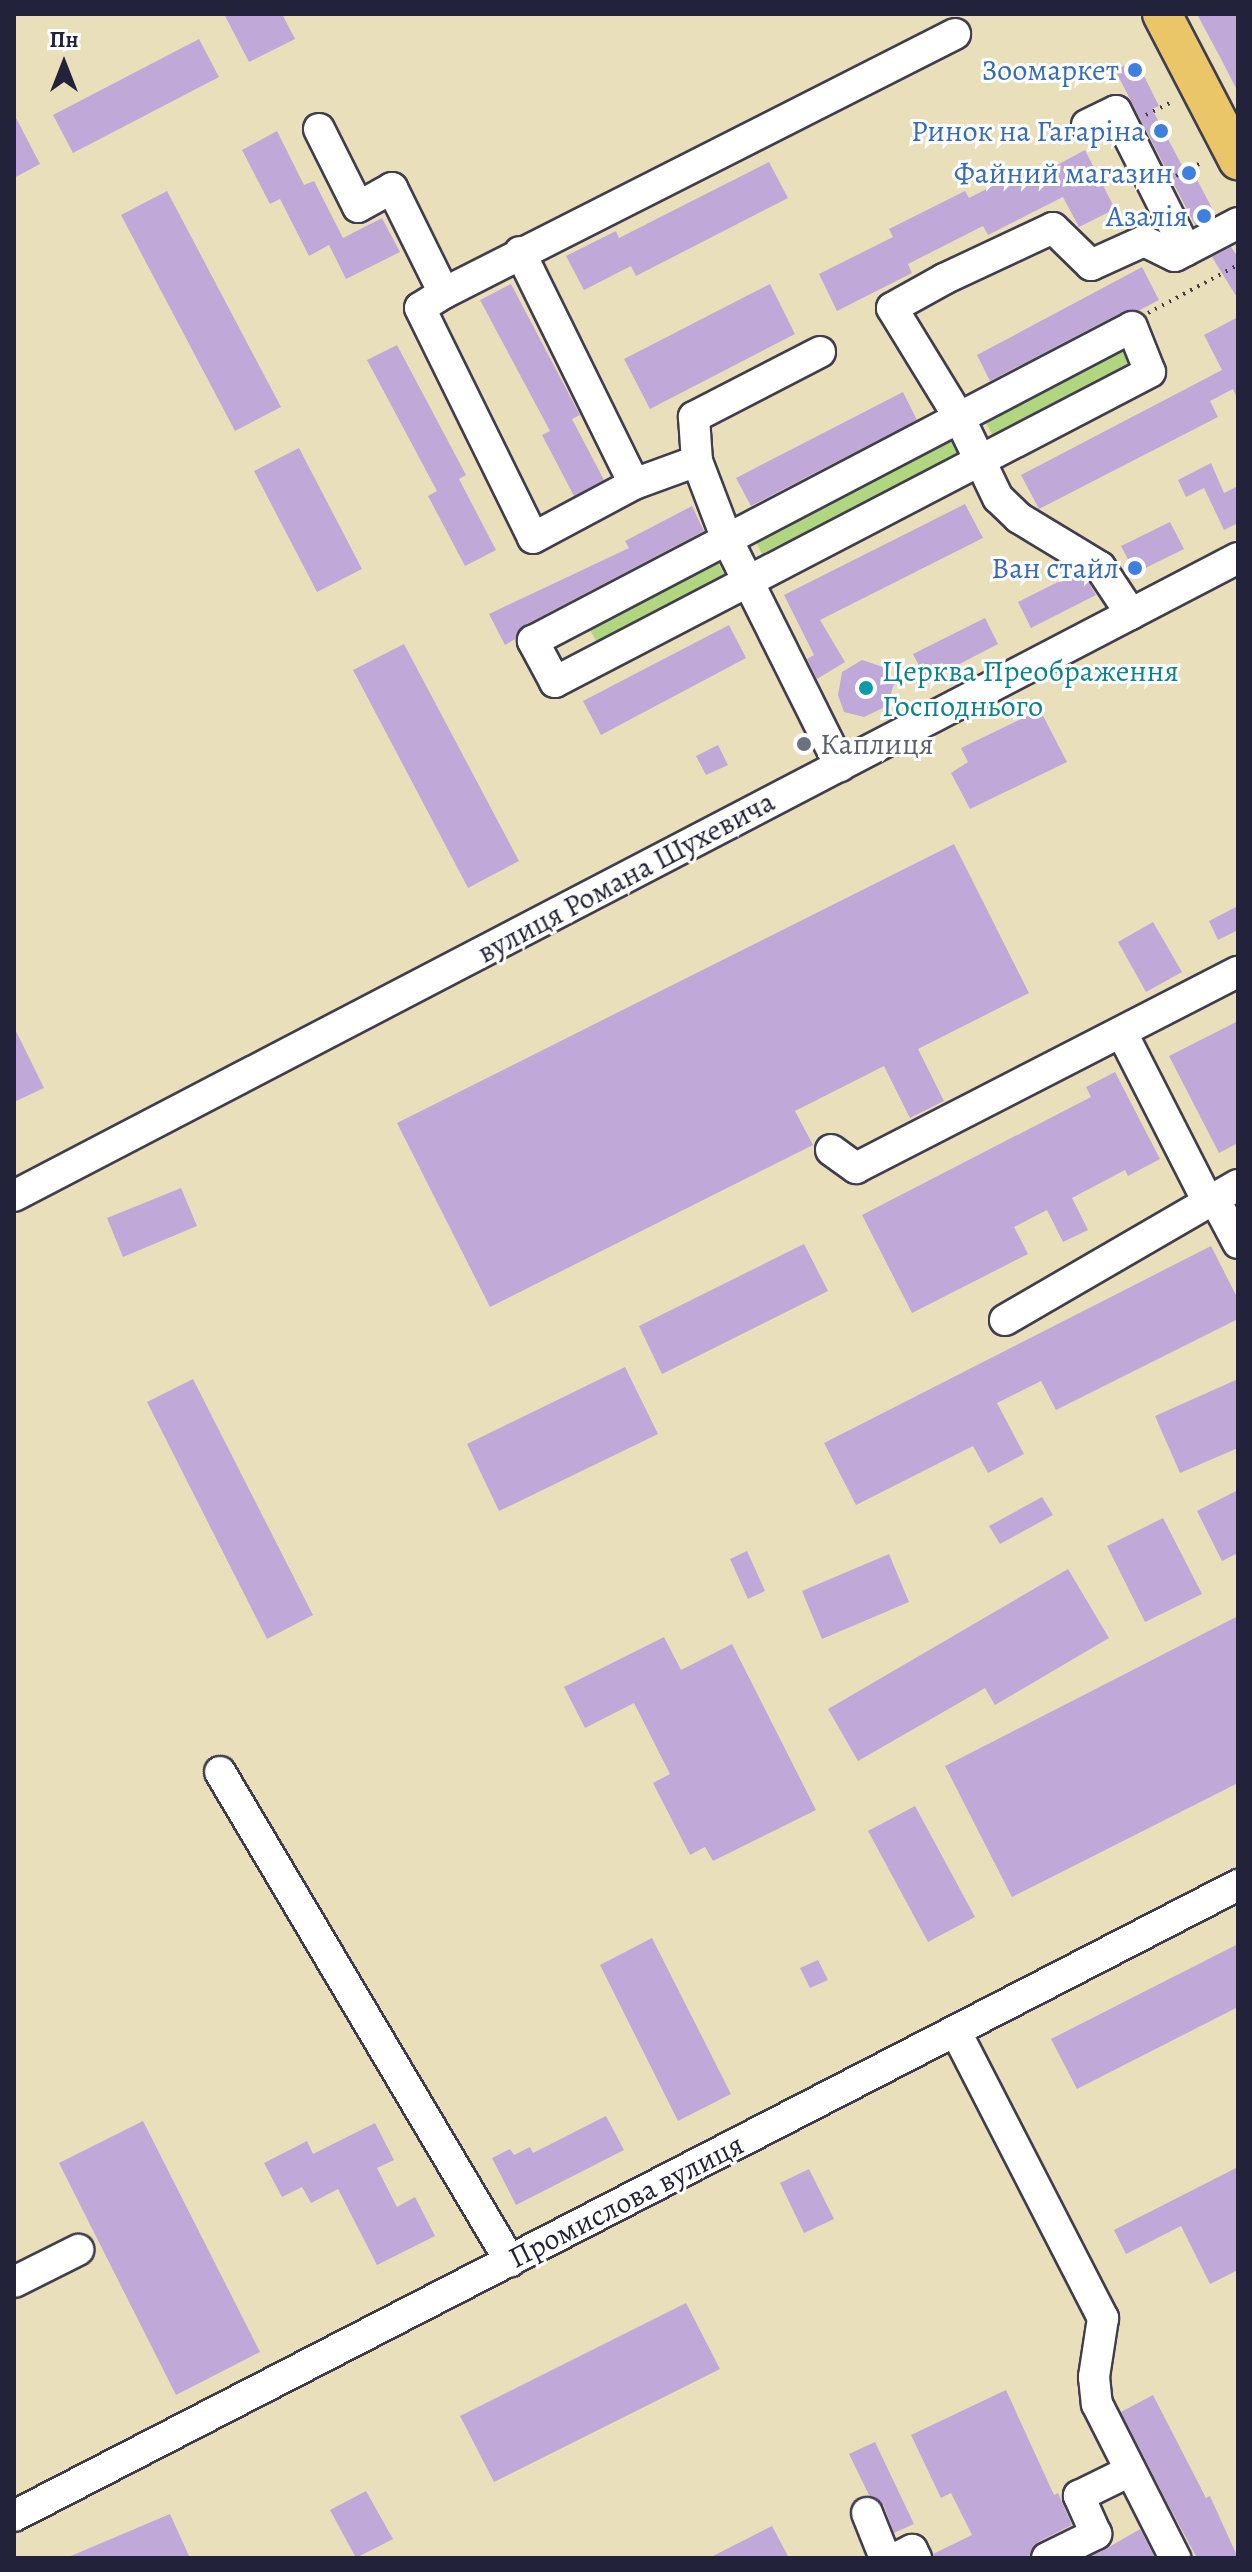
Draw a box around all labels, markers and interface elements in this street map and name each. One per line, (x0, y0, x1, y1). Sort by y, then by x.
north arrow (24, 24, 104, 104)
text: Пн (50, 25, 78, 55)
place label: Зоомаркет (981, 52, 1119, 88)
marker: Зоомаркет (1126, 61, 1144, 79)
place label: Ринок на Гагаріна (911, 113, 1145, 149)
marker: Ринок на Гагаріна (1152, 122, 1170, 140)
place label: Файний магазин (954, 155, 1173, 191)
marker: Файний магазин (1180, 164, 1198, 182)
place label: Азалія (1106, 198, 1188, 234)
marker: Азалія (1195, 207, 1213, 225)
place label: Ван стайл (991, 550, 1119, 586)
marker: Ван стайл (1126, 559, 1144, 577)
place label: Церква Преображення Господнього (882, 653, 1179, 724)
marker: Церква Преображення Господнього (857, 679, 875, 697)
place label: Каплиця (820, 726, 933, 762)
marker: Каплиця (795, 735, 813, 753)
street label: вулиця Романа Шухевича (471, 783, 781, 971)
street label: Промислова вулиця (503, 2126, 749, 2276)

